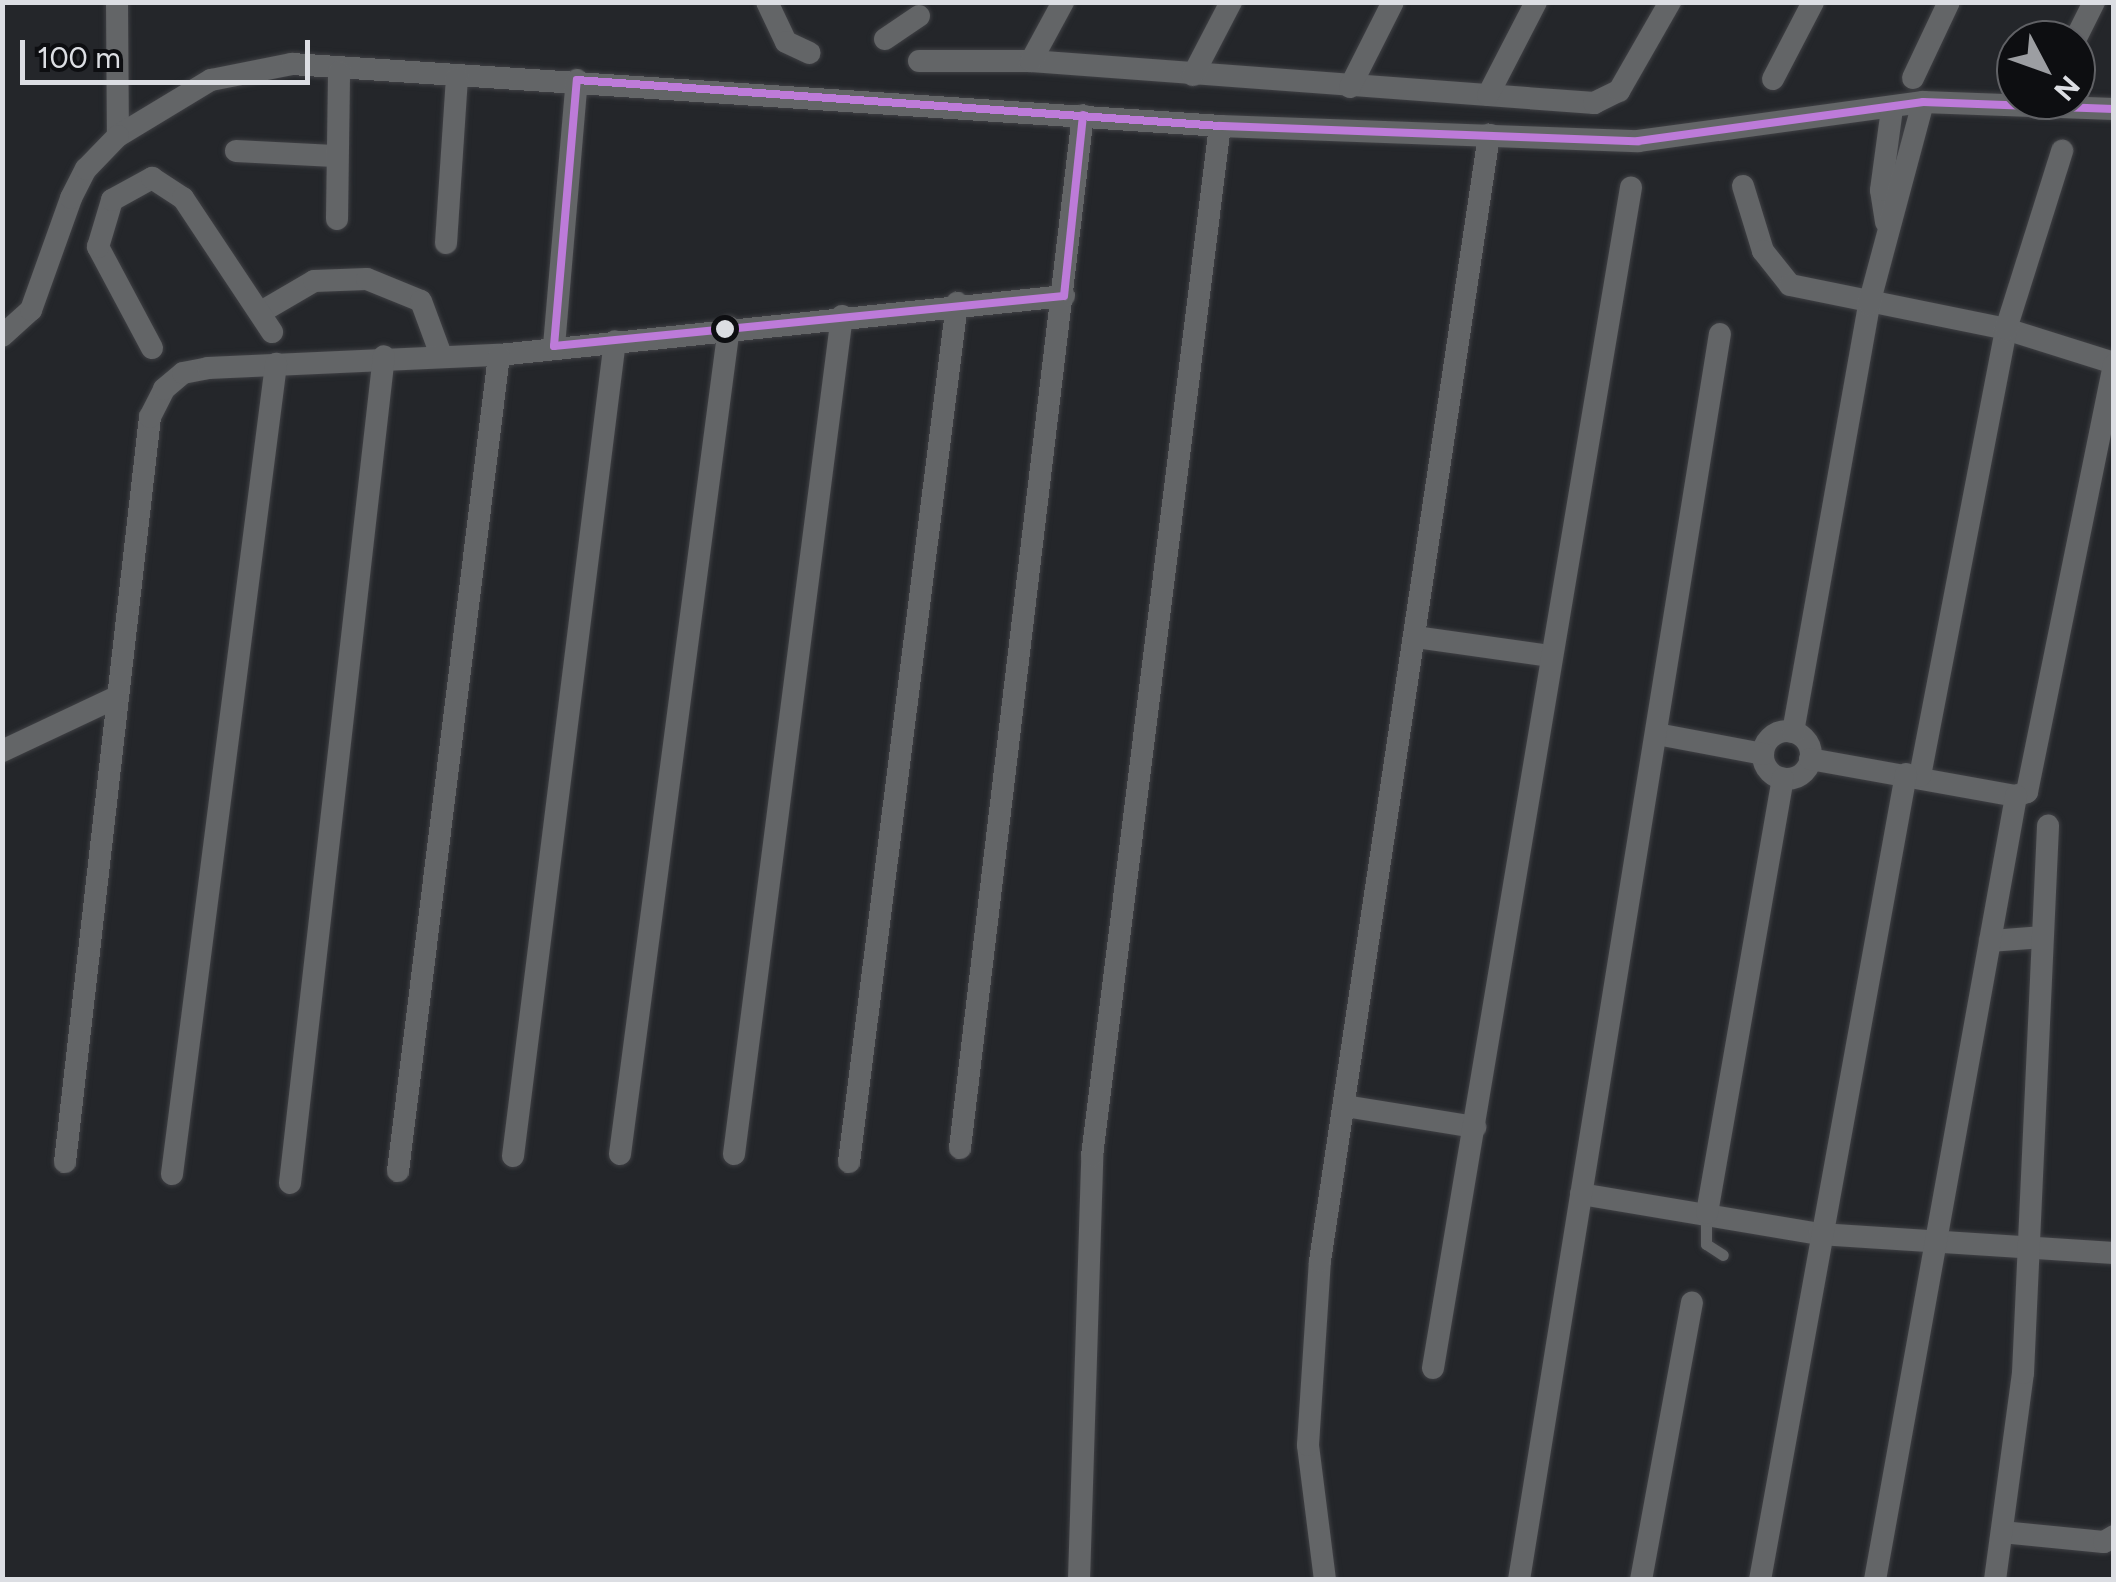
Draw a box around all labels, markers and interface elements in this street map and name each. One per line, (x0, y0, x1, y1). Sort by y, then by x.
scale bar (25, 20, 315, 82)
north arrow (1996, 20, 2096, 120)
text: 100 m (37, 39, 121, 76)
text: N (2047, 69, 2087, 108)
unlabelled marker (715, 319, 735, 339)

